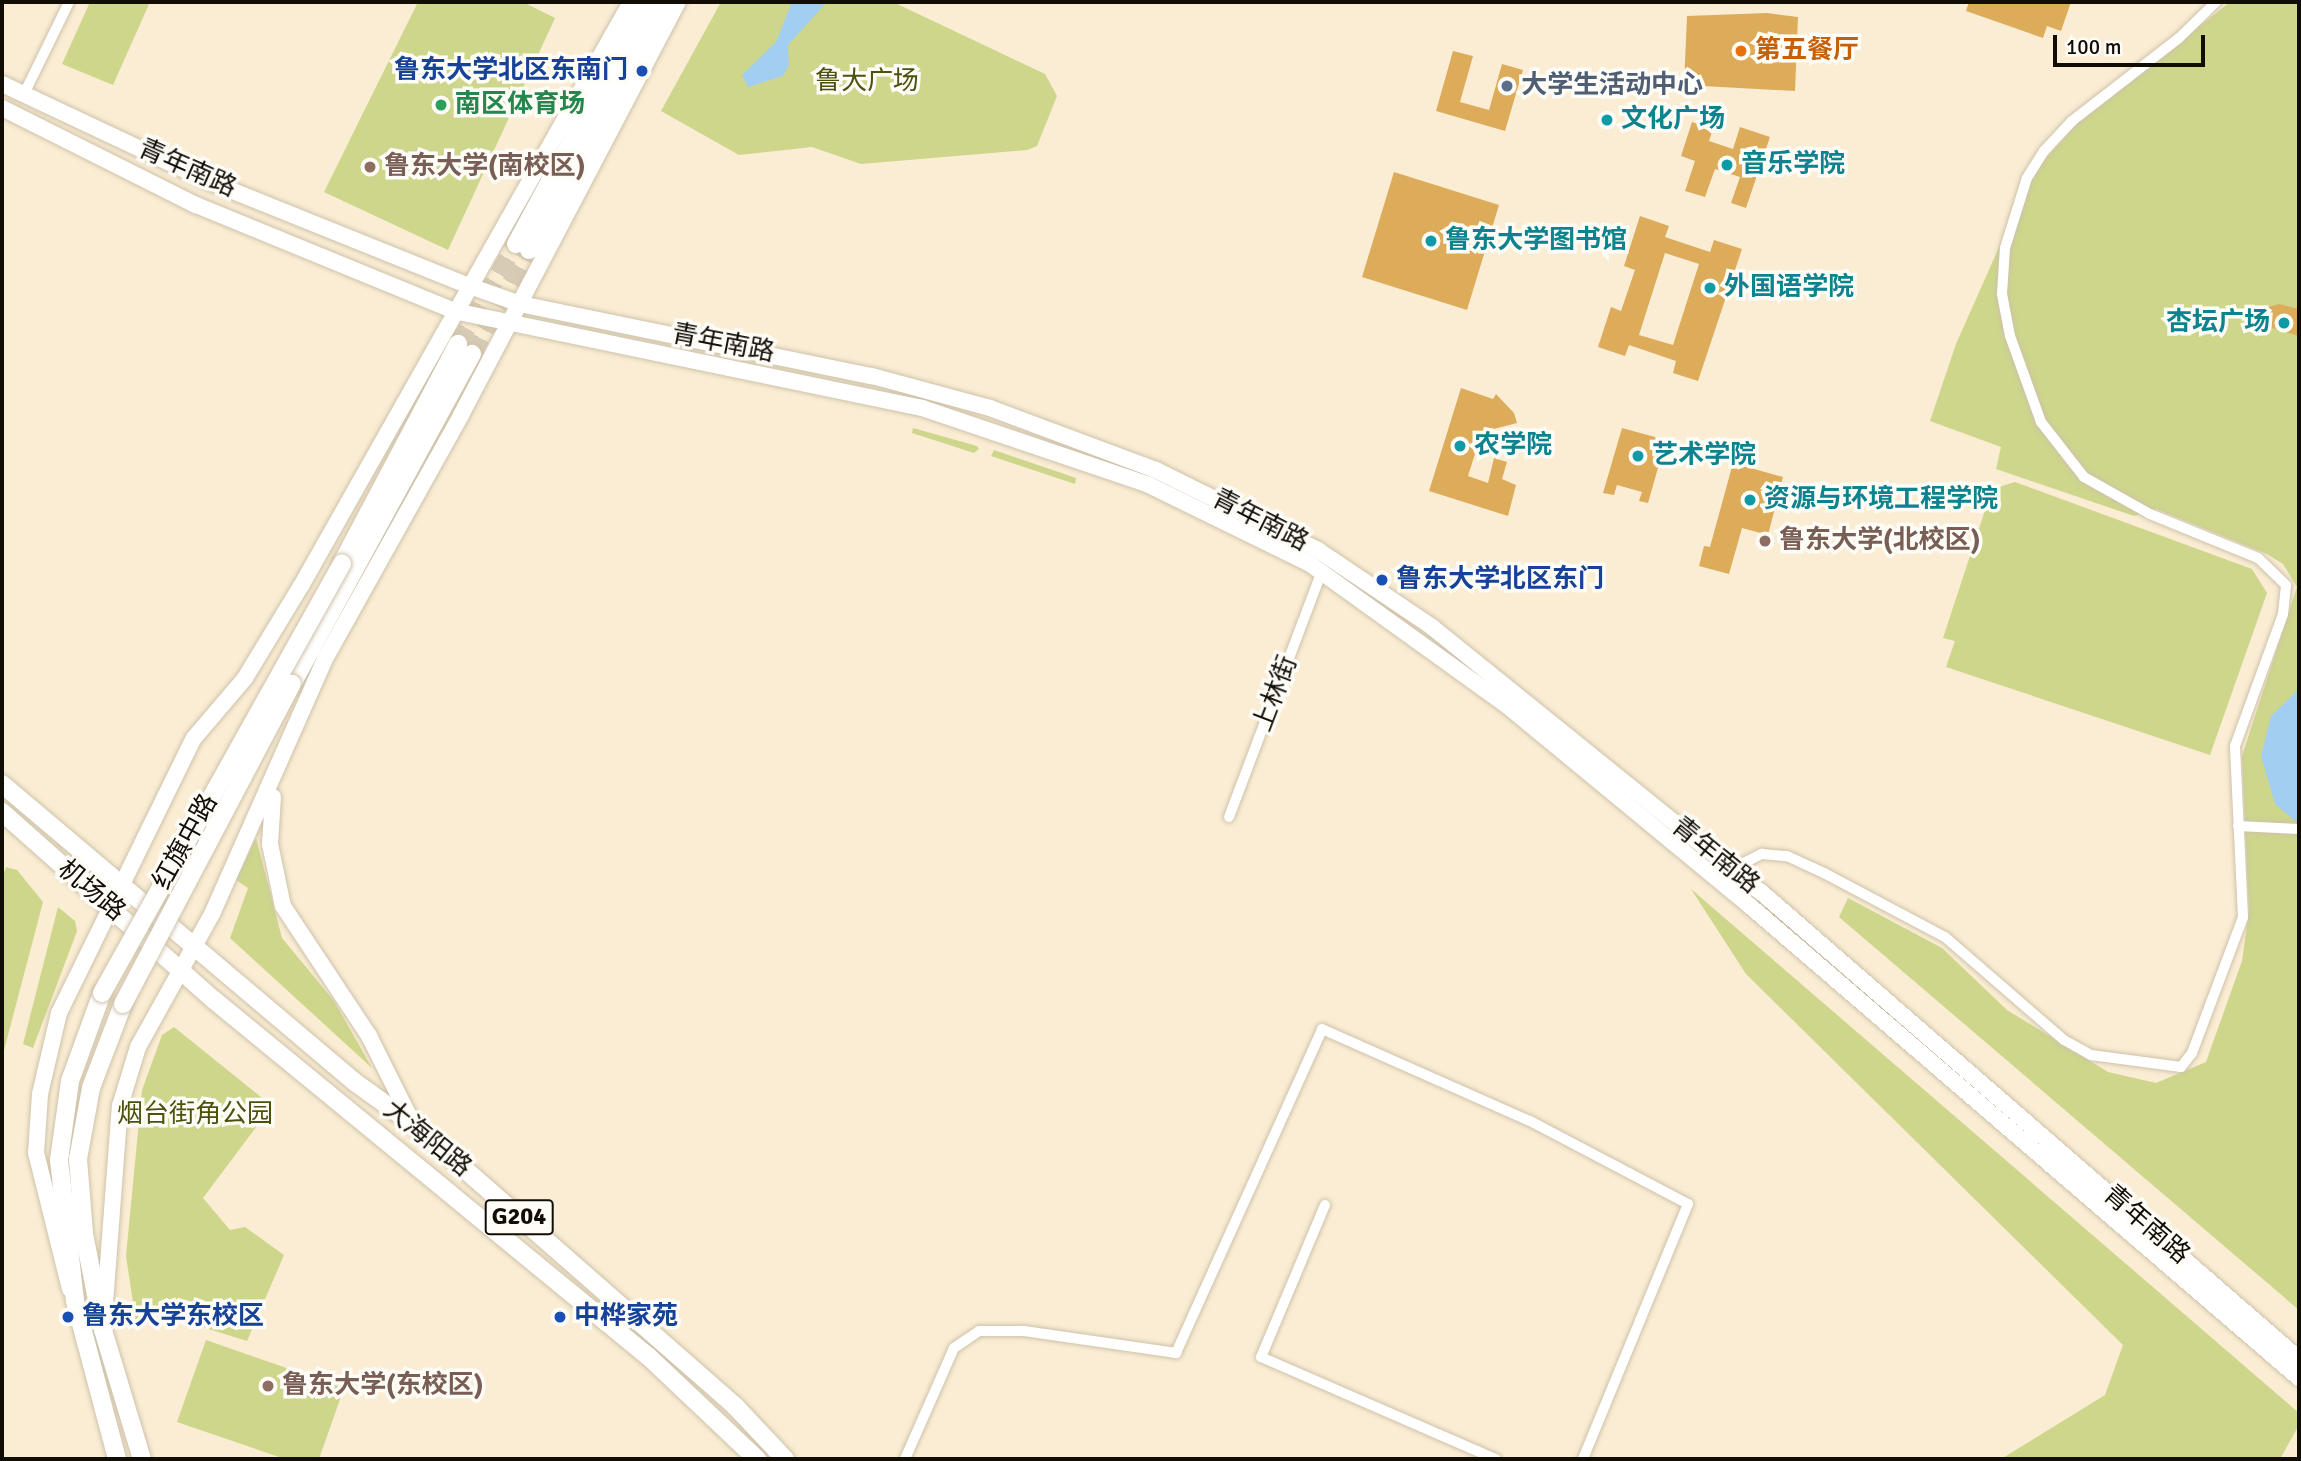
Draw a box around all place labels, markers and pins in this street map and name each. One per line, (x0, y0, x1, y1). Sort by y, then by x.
place label: 第五餐厅 (1755, 35, 1859, 67)
marker: 第五餐厅 (1733, 43, 1749, 59)
place label: 鲁东大学北区东南门 (394, 55, 628, 87)
marker: 鲁东大学北区东南门 (634, 63, 650, 79)
place label: 大学生活动中心 (1521, 70, 1703, 102)
marker: 大学生活动中心 (1499, 78, 1515, 94)
place label: 南区体育场 (455, 89, 585, 121)
marker: 南区体育场 (433, 97, 449, 113)
place label: 文化广场 (1621, 104, 1725, 136)
marker: 文化广场 (1599, 112, 1615, 128)
place label: 音乐学院 (1741, 149, 1845, 181)
place label: 鲁东大学(南校区) (384, 151, 585, 183)
marker: 音乐学院 (1719, 157, 1735, 173)
marker: 鲁东大学(南校区) (362, 159, 378, 175)
place label: 鲁东大学图书馆 (1445, 225, 1627, 257)
marker: 鲁东大学图书馆 (1423, 233, 1439, 249)
place label: 外国语学院 (1724, 272, 1854, 304)
marker: 外国语学院 (1702, 280, 1718, 296)
place label: 杏坛广场 (2166, 307, 2270, 339)
marker: 杏坛广场 (2276, 315, 2292, 331)
place label: 农学院 (1474, 430, 1552, 462)
marker: 农学院 (1452, 438, 1468, 454)
place label: 艺术学院 (1652, 440, 1756, 472)
marker: 艺术学院 (1630, 448, 1646, 464)
place label: 资源与环境工程学院 (1764, 484, 1998, 516)
marker: 资源与环境工程学院 (1742, 492, 1758, 508)
place label: 鲁东大学(北校区) (1779, 525, 1980, 557)
marker: 鲁东大学(北校区) (1757, 533, 1773, 549)
place label: 鲁东大学北区东门 (1396, 564, 1604, 596)
marker: 鲁东大学北区东门 (1374, 572, 1390, 588)
place label: 鲁东大学东校区 (82, 1301, 264, 1333)
place label: 中桦家苑 (574, 1301, 678, 1333)
marker: 鲁东大学东校区 (60, 1309, 76, 1325)
marker: 中桦家苑 (552, 1309, 568, 1325)
place label: 鲁东大学(东校区) (282, 1370, 483, 1402)
marker: 鲁东大学(东校区) (260, 1378, 276, 1394)

